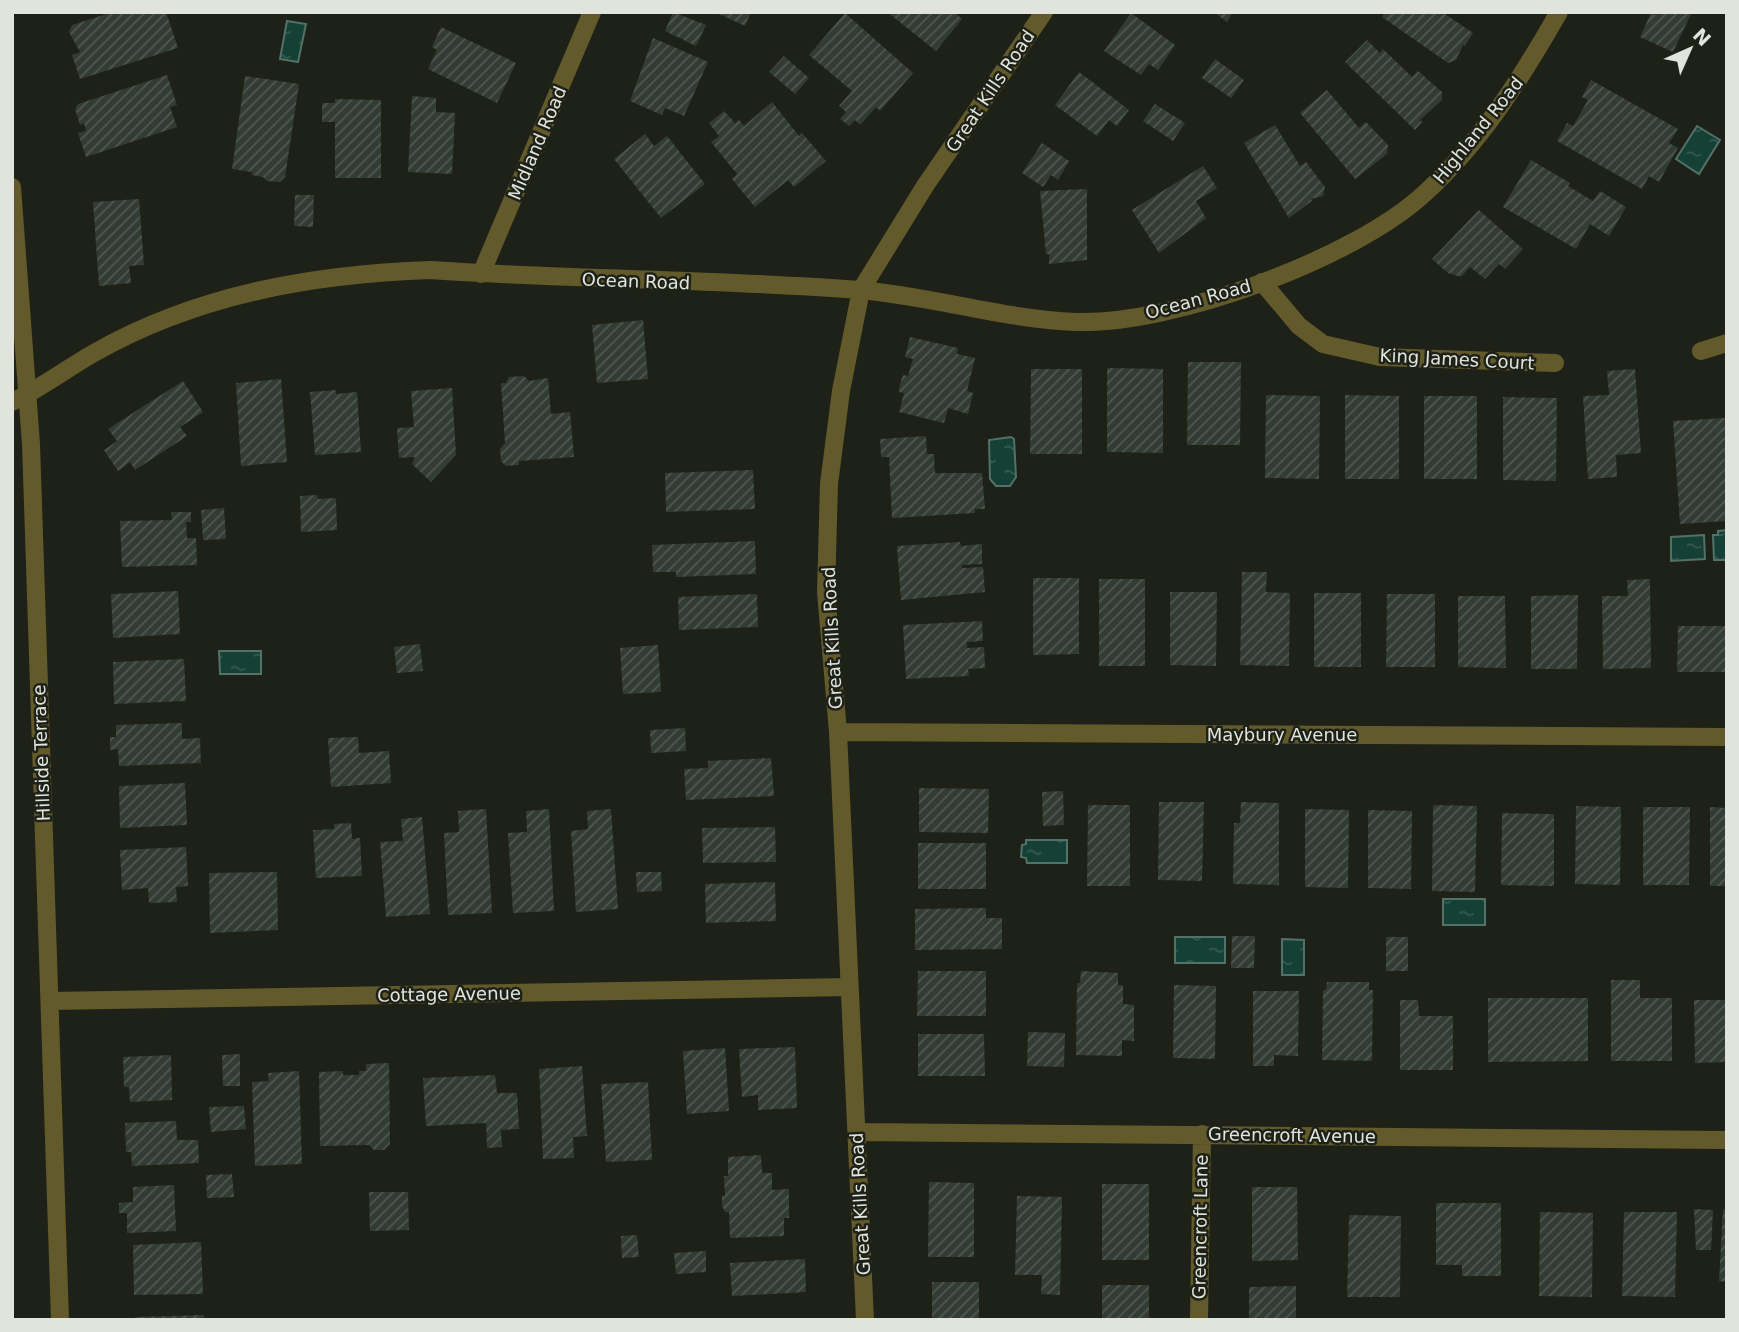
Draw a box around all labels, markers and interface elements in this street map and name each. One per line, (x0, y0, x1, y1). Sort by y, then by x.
north arrow (1655, 14, 1725, 84)
text: N (1689, 24, 1715, 50)
street label: Great Kills Road (941, 26, 1039, 156)
street label: Highland Road (1429, 72, 1527, 188)
street label: Midland Road (504, 83, 570, 203)
street label: Ocean Road (581, 269, 691, 293)
street label: Ocean Road (1143, 275, 1253, 323)
street label: King James Court (1379, 344, 1535, 374)
street label: Great Kills Road (818, 566, 846, 710)
street label: Hillside Terrace (28, 684, 54, 822)
street label: Maybury Avenue (1207, 724, 1357, 745)
street label: Cottage Avenue (377, 982, 521, 1006)
street label: Greencroft Avenue (1208, 1123, 1376, 1147)
street label: Great Kills Road (846, 1132, 874, 1276)
street label: Greencroft Lane (1188, 1154, 1212, 1300)

